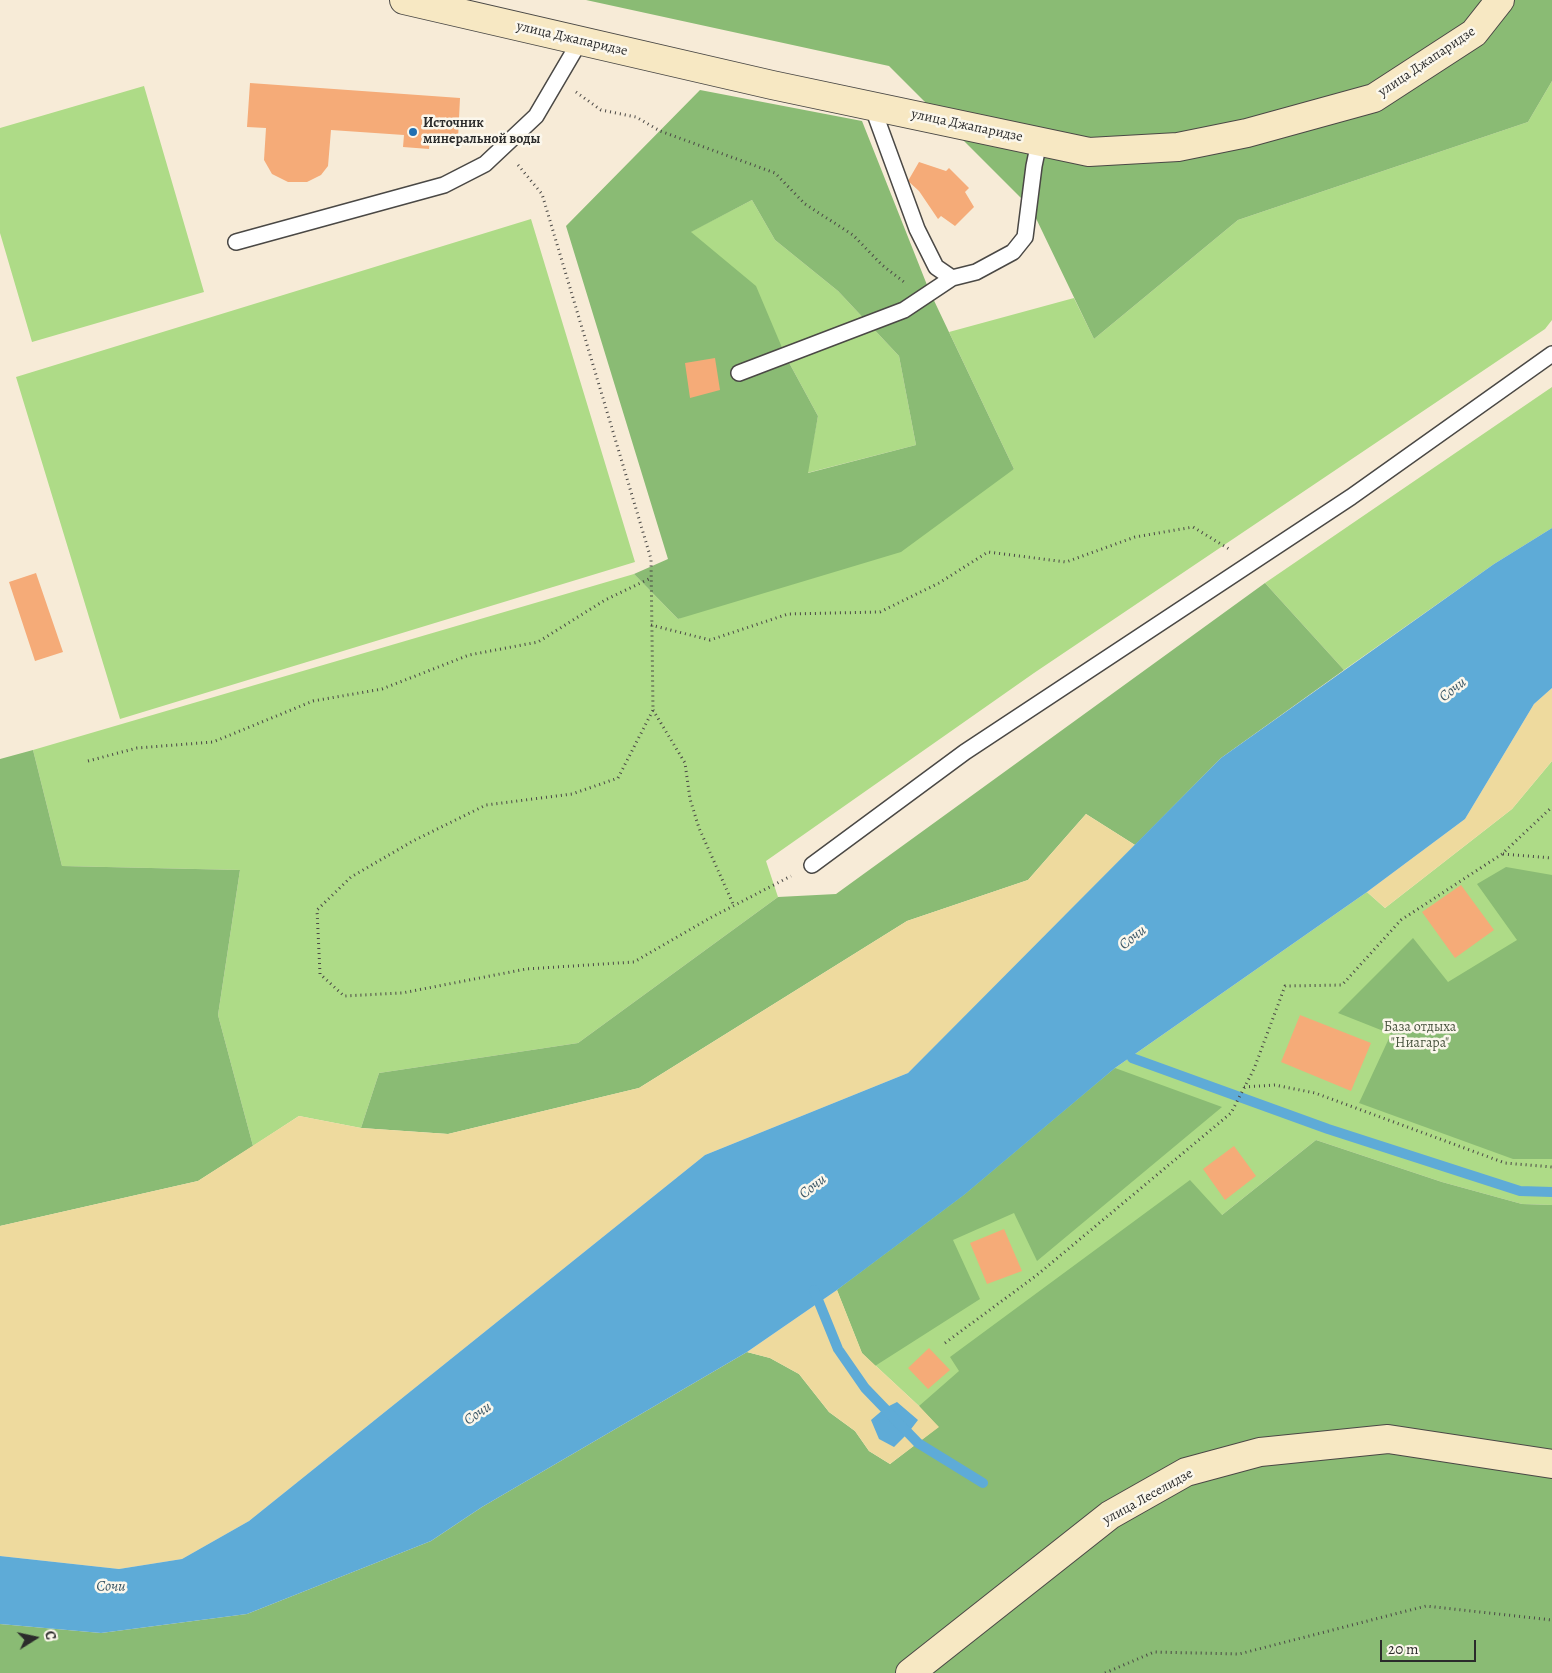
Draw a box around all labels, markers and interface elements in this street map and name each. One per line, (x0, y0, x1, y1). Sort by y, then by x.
street label: улица Джапаридзе (515, 18, 629, 60)
street label: улица Джапаридзе (1375, 23, 1479, 101)
street label: улица Джапаридзе (910, 106, 1024, 146)
place label: Источник минеральной воды (423, 116, 540, 148)
marker: Источник минеральной воды (407, 126, 419, 138)
water label: Сочи (1436, 674, 1470, 706)
water label: Сочи (1116, 922, 1150, 954)
park label: База отдыха "Ниагара" (1384, 1020, 1456, 1052)
water label: Сочи (796, 1171, 830, 1203)
water label: Сочи (461, 1398, 495, 1430)
street label: улица Леселидзе (1100, 1465, 1196, 1529)
water label: Сочи (96, 1578, 126, 1596)
north arrow (10, 1613, 60, 1663)
text: С (40, 1629, 60, 1641)
scale bar (1382, 1630, 1478, 1662)
text: 20 m (1388, 1639, 1419, 1659)

